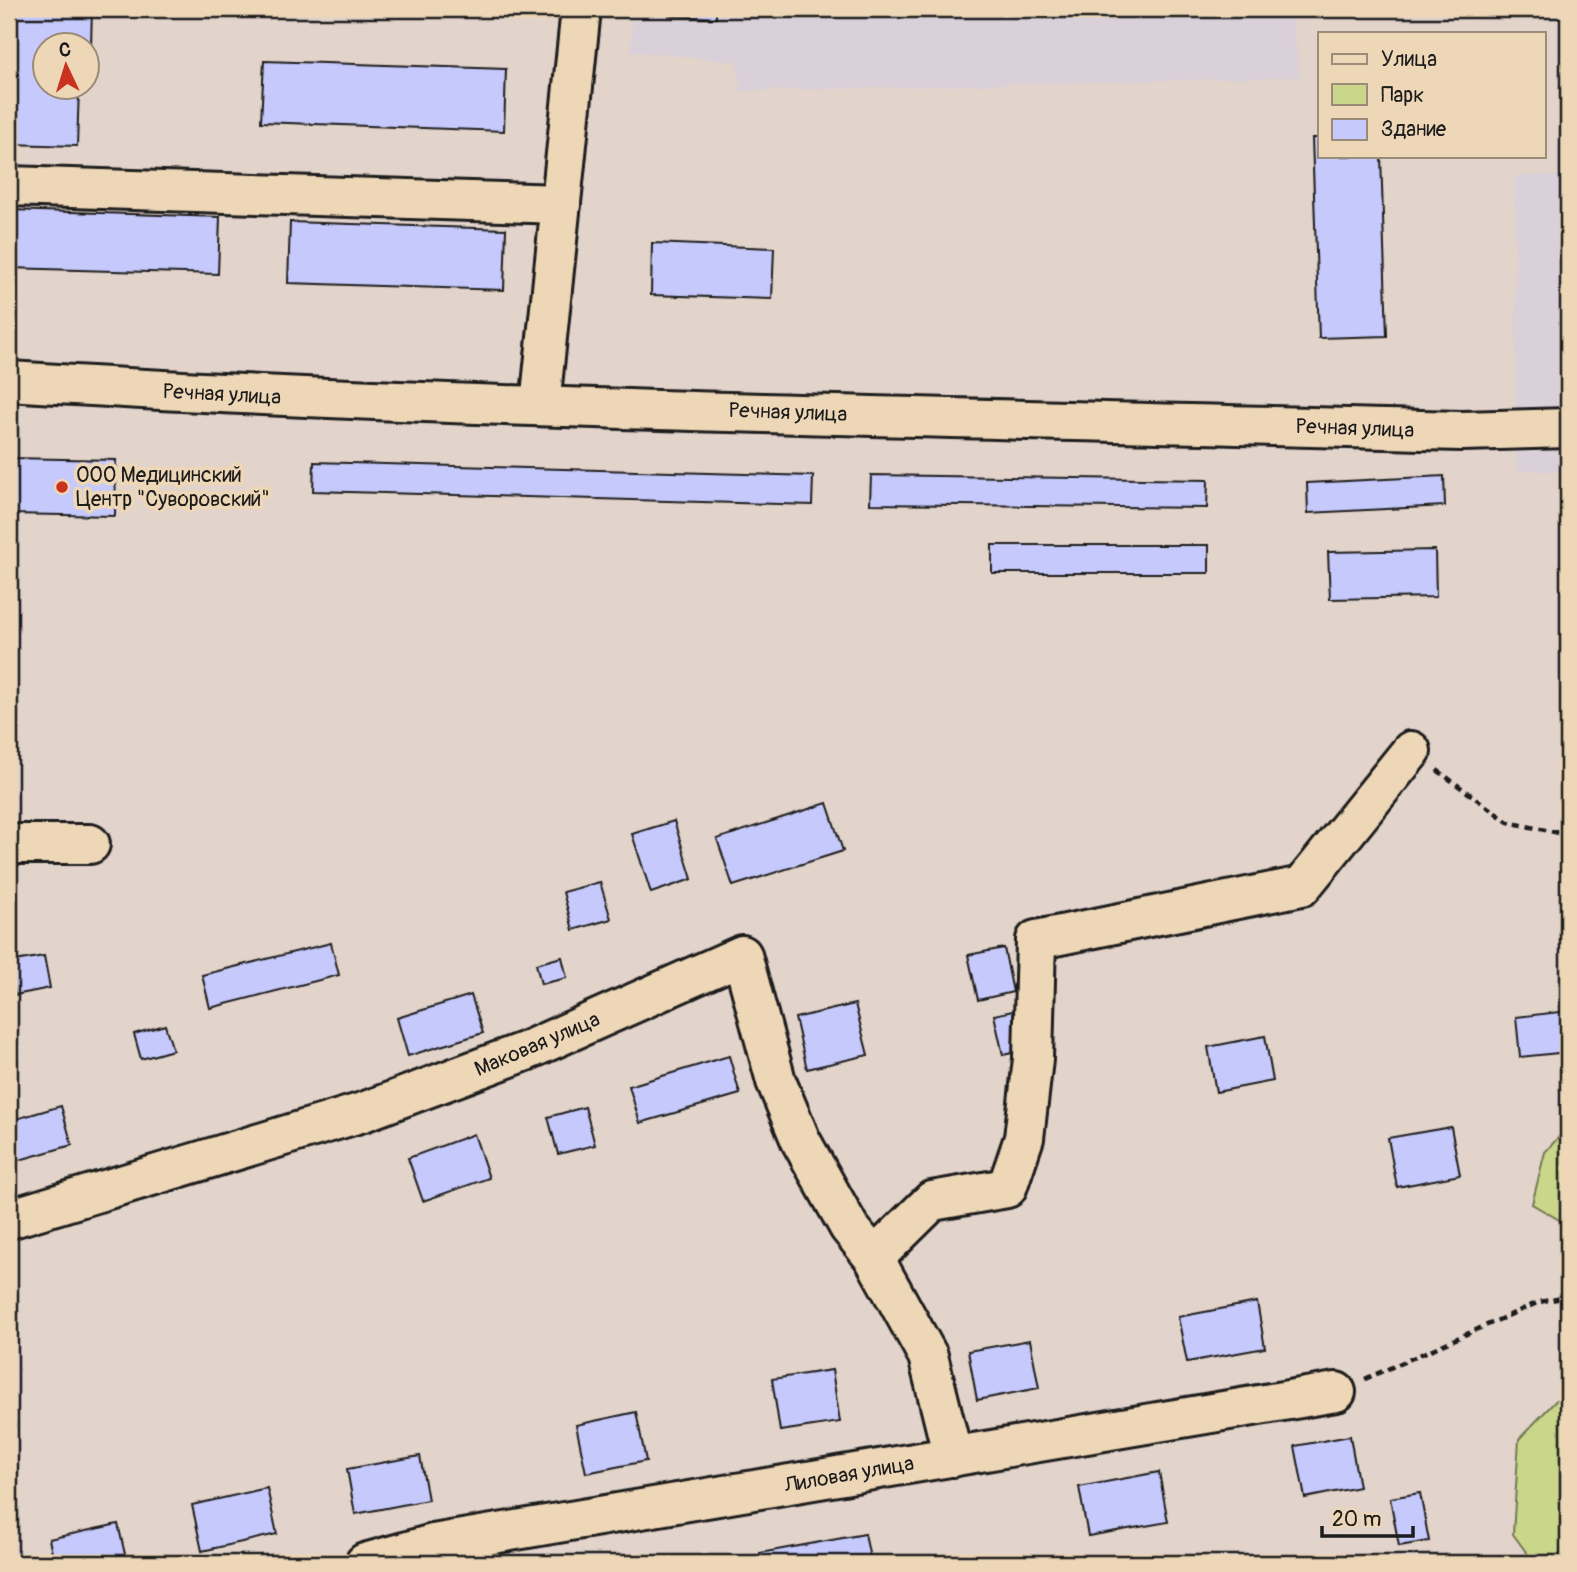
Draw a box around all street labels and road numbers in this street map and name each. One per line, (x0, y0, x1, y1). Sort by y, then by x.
street label: Речная улица (162, 378, 282, 411)
street label: Речная улица (728, 397, 848, 428)
street label: Речная улица (1295, 413, 1415, 444)
street label: Маковая улица (470, 1006, 604, 1083)
street label: Лиловая улица (781, 1450, 916, 1499)

